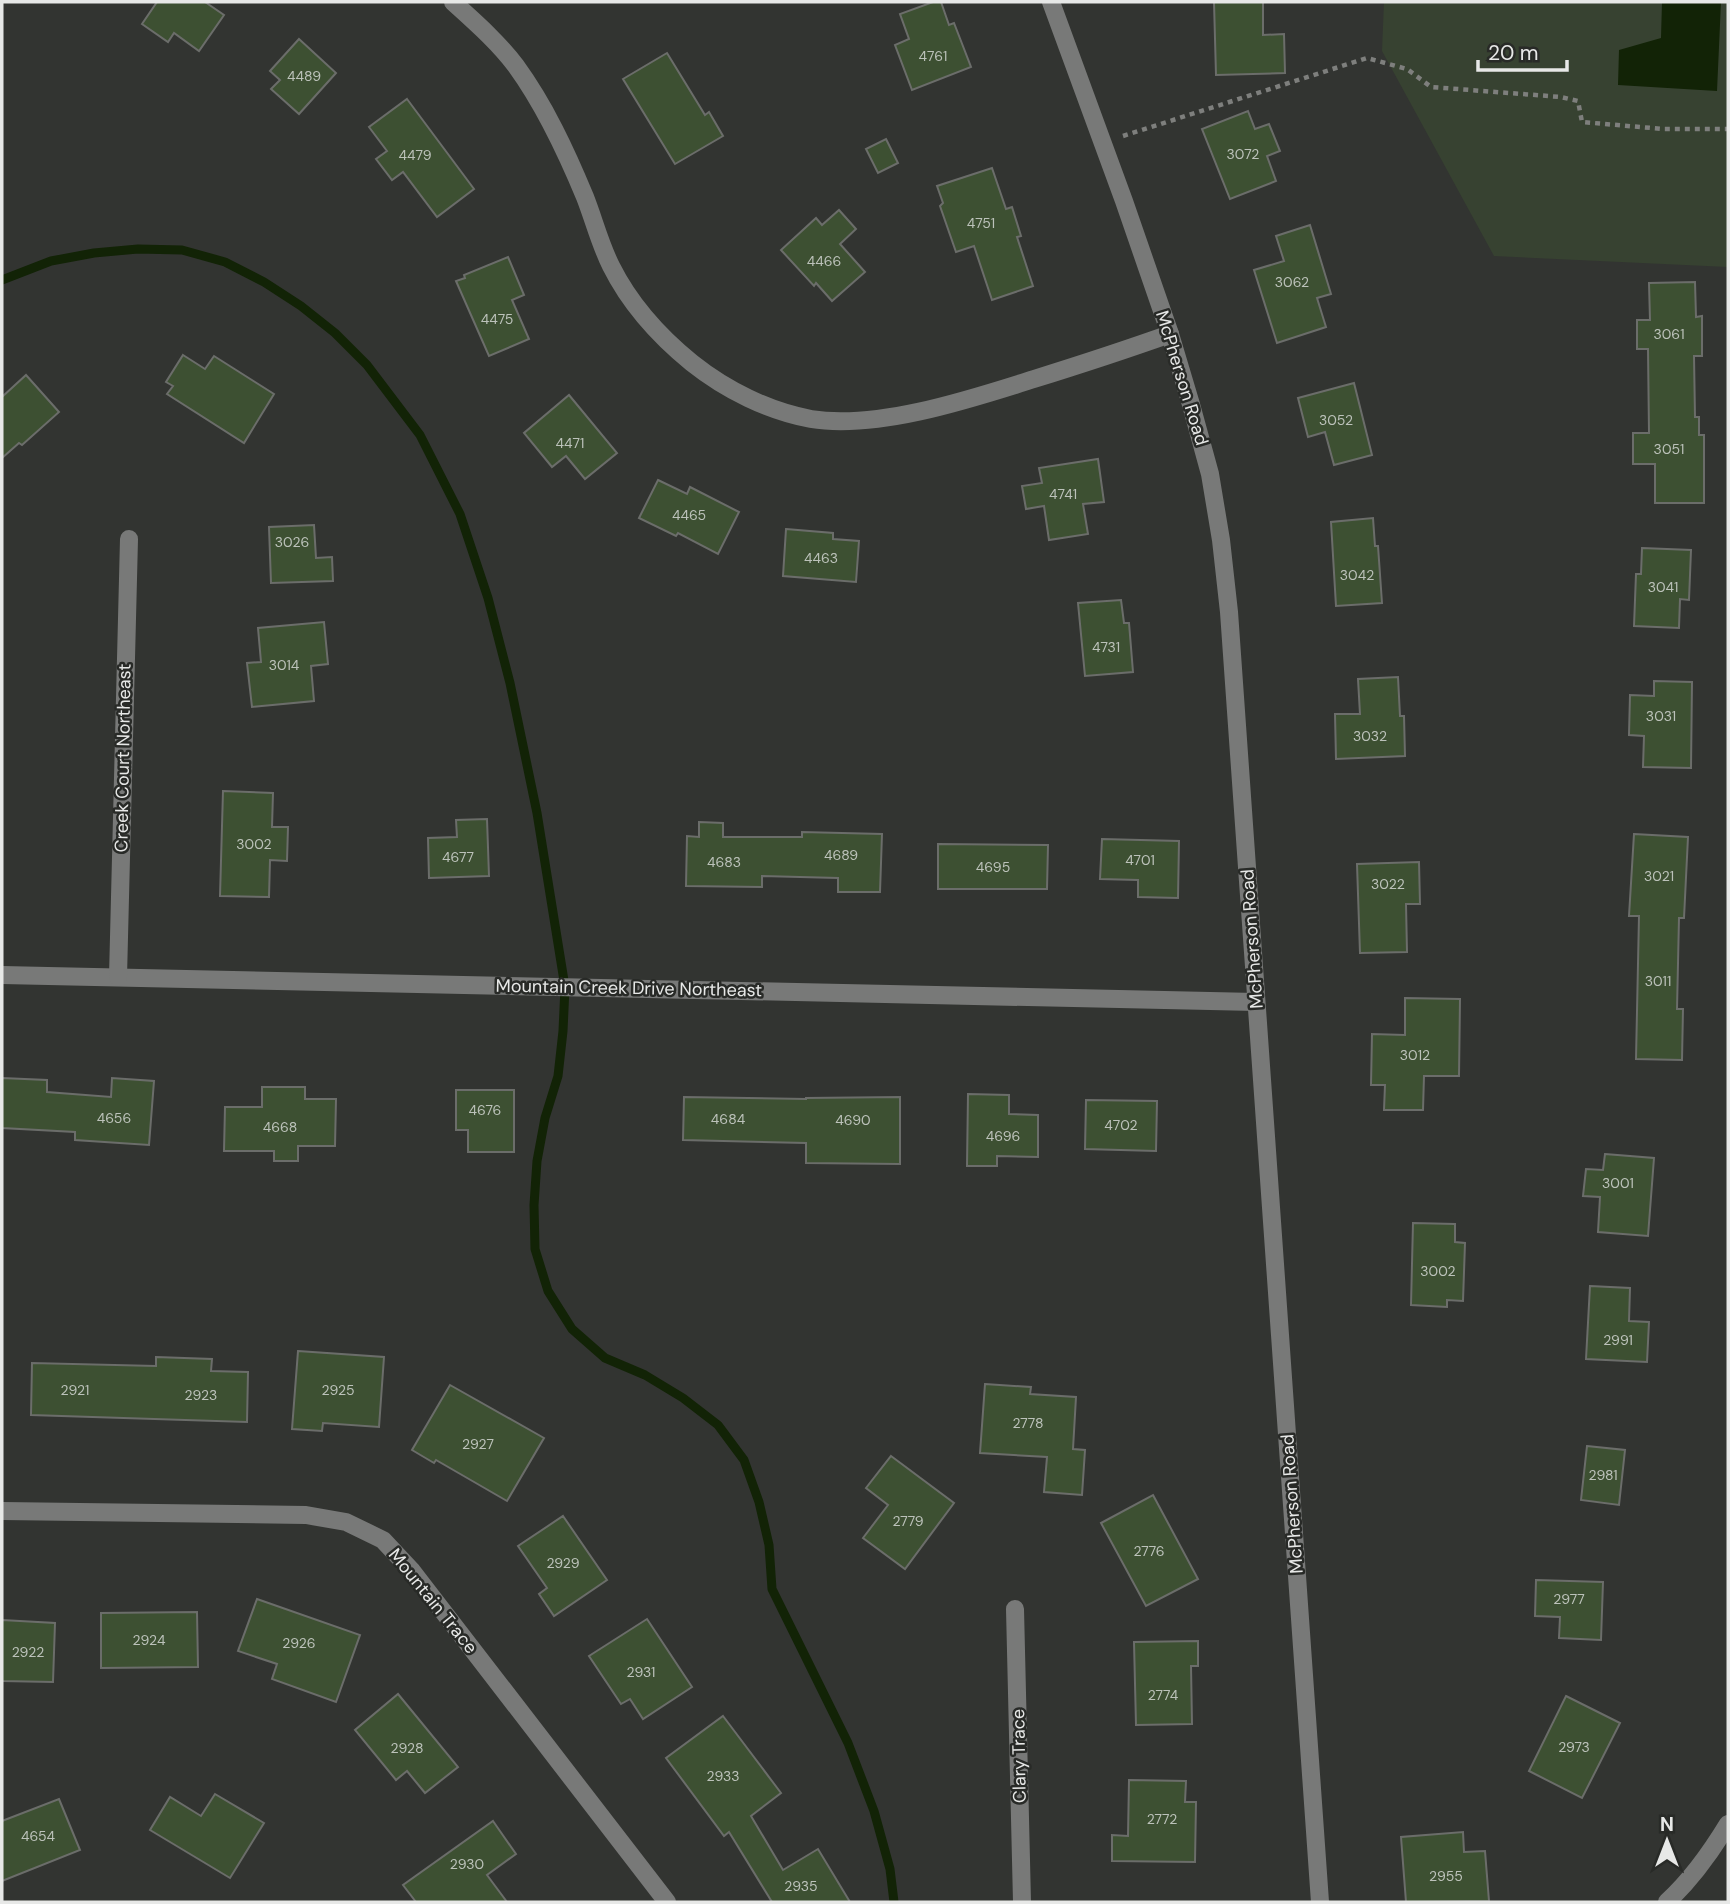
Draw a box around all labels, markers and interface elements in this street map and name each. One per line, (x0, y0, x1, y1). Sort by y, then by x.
scale bar (1478, 28, 1567, 72)
text: 20 m (1488, 39, 1539, 67)
house number: 4761 (919, 47, 947, 65)
house number: 4489 (287, 67, 321, 85)
house number: 3072 (1227, 145, 1259, 163)
house number: 4479 (399, 146, 432, 164)
house number: 4751 (967, 214, 995, 232)
house number: 4466 (807, 252, 841, 270)
house number: 3062 (1275, 273, 1309, 291)
street label: McPherson Road (1150, 308, 1214, 448)
house number: 4475 (481, 310, 513, 328)
house number: 3061 (1653, 325, 1685, 343)
house number: 3052 (1319, 411, 1353, 429)
house number: 4471 (556, 434, 584, 452)
house number: 3051 (1654, 440, 1684, 458)
house number: 4741 (1049, 485, 1077, 503)
house number: 4465 (672, 506, 706, 524)
house number: 3026 (275, 533, 309, 551)
house number: 4463 (804, 549, 838, 567)
house number: 3042 (1340, 566, 1374, 584)
house number: 3041 (1648, 578, 1678, 596)
house number: 4731 (1092, 638, 1120, 656)
house number: 3014 (269, 656, 300, 674)
street label: Creek Court Northeast (109, 663, 137, 853)
house number: 3031 (1646, 707, 1676, 725)
house number: 3032 (1353, 727, 1387, 745)
house number: 3002 (236, 835, 272, 853)
house number: 4689 (824, 846, 858, 864)
house number: 4677 (442, 848, 474, 866)
house number: 4701 (1125, 851, 1155, 869)
house number: 4683 (707, 853, 741, 871)
house number: 4695 (976, 858, 1010, 876)
house number: 3021 (1644, 867, 1674, 885)
street label: McPherson Road (1235, 868, 1269, 1010)
house number: 3022 (1371, 875, 1405, 893)
house number: 3011 (1645, 972, 1671, 990)
street label: Mountain Creek Drive Northeast (496, 974, 762, 1002)
house number: 3012 (1400, 1046, 1430, 1064)
house number: 4676 (469, 1101, 501, 1119)
house number: 4656 (97, 1109, 131, 1127)
house number: 4684 (711, 1110, 746, 1128)
house number: 4690 (835, 1111, 871, 1129)
house number: 4702 (1104, 1116, 1138, 1134)
house number: 4668 (263, 1118, 297, 1136)
house number: 4696 (986, 1127, 1020, 1145)
house number: 3001 (1602, 1174, 1634, 1192)
house number: 3002 (1420, 1262, 1456, 1280)
house number: 2991 (1603, 1331, 1633, 1349)
house number: 2921 (61, 1381, 89, 1399)
house number: 2925 (321, 1381, 355, 1399)
house number: 2923 (185, 1386, 217, 1404)
house number: 2778 (1012, 1414, 1044, 1432)
street label: McPherson Road (1275, 1433, 1309, 1575)
house number: 2927 (462, 1435, 494, 1453)
house number: 2981 (1588, 1466, 1618, 1484)
house number: 2779 (892, 1512, 924, 1530)
house number: 2776 (1133, 1542, 1165, 1560)
street label: Mountain Trace (383, 1543, 483, 1659)
house number: 2929 (546, 1554, 580, 1572)
house number: 2977 (1553, 1590, 1585, 1608)
house number: 2924 (133, 1631, 166, 1649)
house number: 2926 (282, 1634, 316, 1652)
house number: 2922 (12, 1643, 44, 1661)
house number: 2931 (627, 1663, 655, 1681)
house number: 2774 (1148, 1686, 1179, 1704)
street label: Clary Trace (1006, 1709, 1032, 1803)
house number: 2973 (1558, 1738, 1590, 1756)
house number: 2928 (391, 1739, 423, 1757)
house number: 2933 (706, 1767, 740, 1785)
north arrow (1632, 1806, 1702, 1876)
house number: 2772 (1147, 1810, 1177, 1828)
text: N (1660, 1812, 1674, 1837)
house number: 4654 (21, 1827, 56, 1845)
house number: 2930 (450, 1855, 484, 1873)
house number: 2955 (1429, 1867, 1463, 1885)
house number: 2935 (784, 1877, 818, 1895)

